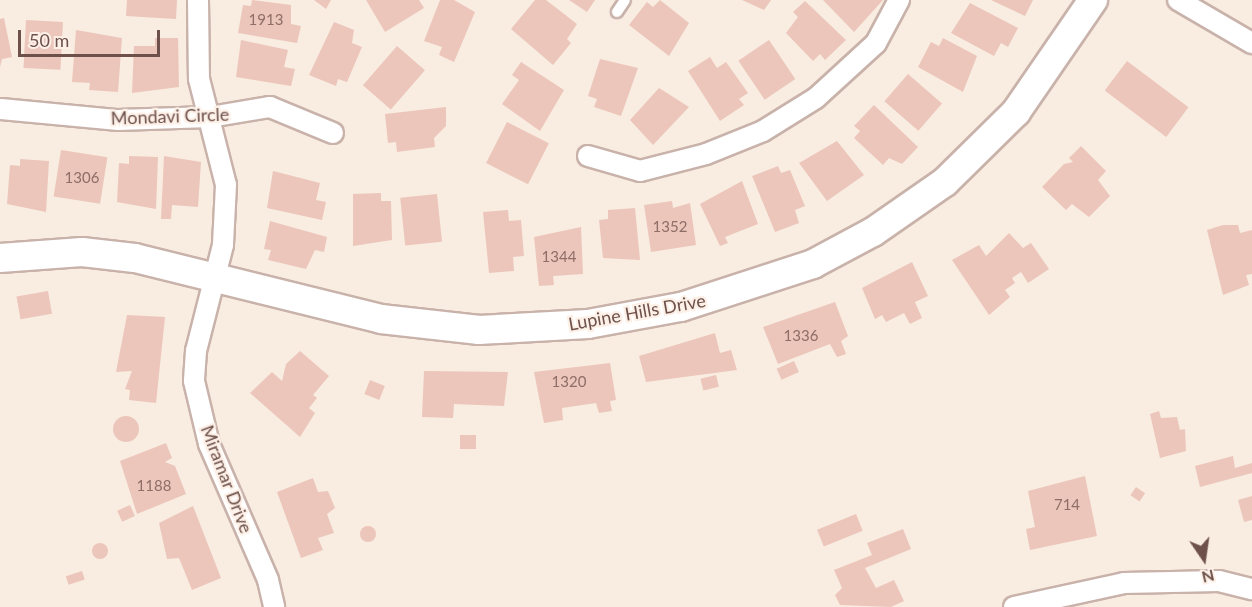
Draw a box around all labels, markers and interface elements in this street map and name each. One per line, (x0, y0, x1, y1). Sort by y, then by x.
house number: 1913 (249, 11, 283, 29)
scale bar (21, 18, 164, 56)
text: 50 m (29, 29, 69, 51)
street label: Mondavi Circle (110, 103, 230, 129)
house number: 1306 (65, 169, 99, 187)
house number: 1352 (653, 218, 687, 236)
house number: 1344 (542, 248, 576, 266)
street label: Lupine Hills Drive (567, 289, 707, 335)
house number: 1336 (784, 327, 818, 345)
house number: 1320 (552, 373, 586, 391)
street label: Miramar Drive (196, 422, 258, 536)
house number: 1188 (137, 477, 171, 495)
house number: 714 (1054, 496, 1080, 514)
north arrow (1174, 529, 1234, 589)
text: N (1200, 566, 1216, 588)

